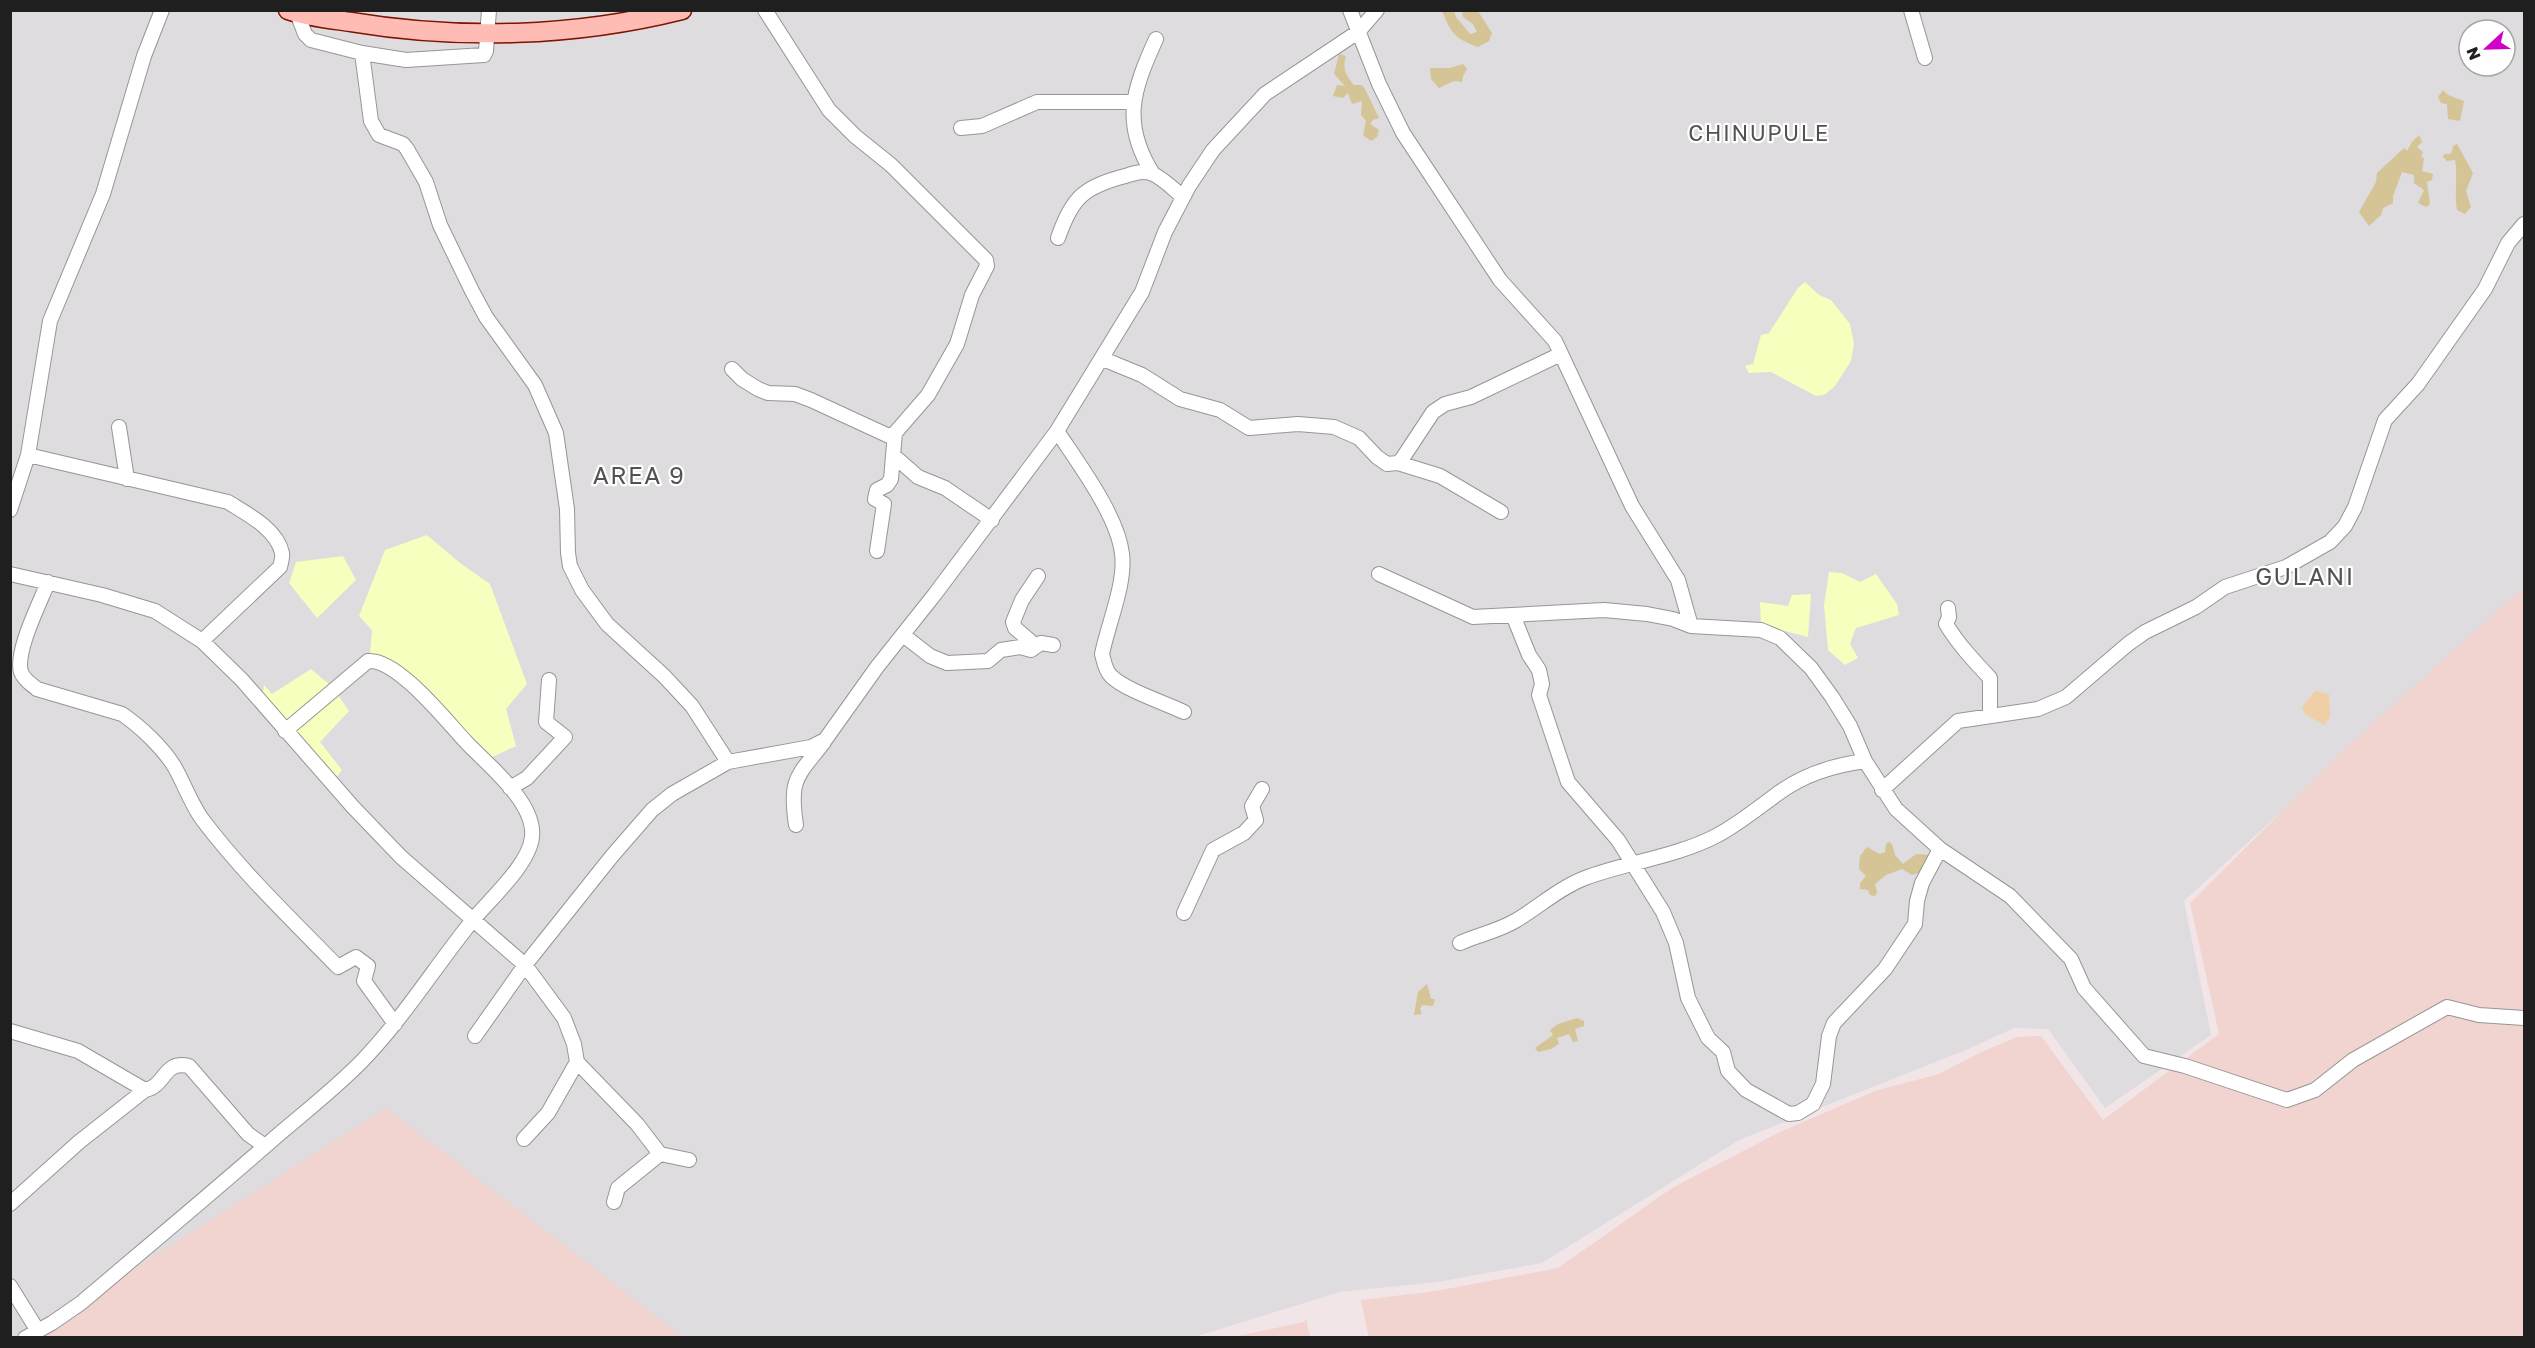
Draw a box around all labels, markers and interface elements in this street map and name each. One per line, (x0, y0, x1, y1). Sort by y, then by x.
north arrow (2457, 18, 2517, 78)
text: N (2462, 44, 2485, 63)
district label: CHINUPULE (1688, 119, 1830, 146)
district label: AREA 9 (593, 460, 685, 489)
district label: GULANI (2255, 561, 2355, 590)

